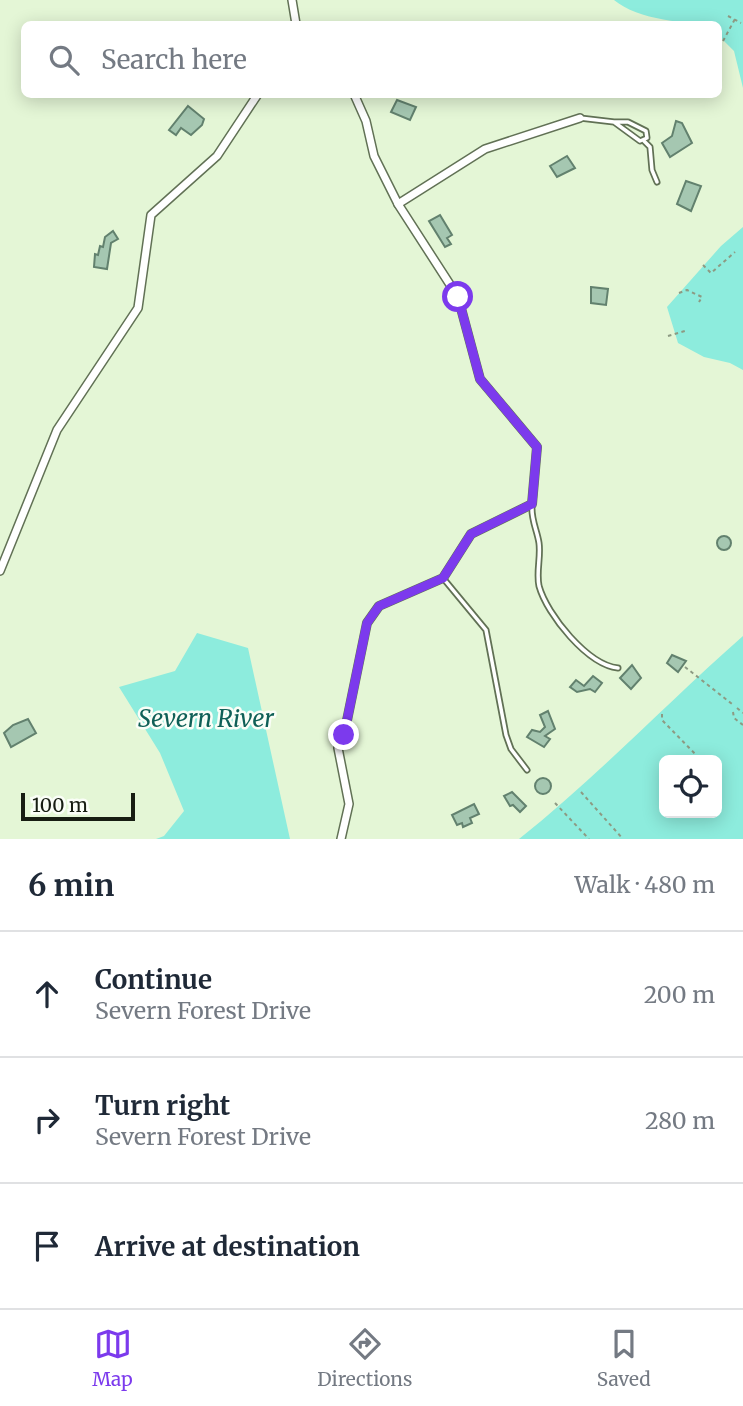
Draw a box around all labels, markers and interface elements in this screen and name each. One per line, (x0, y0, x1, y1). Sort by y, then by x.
search box (21, 21, 722, 98)
icon: search (45, 41, 83, 79)
text: Search here (101, 43, 247, 76)
route start (442, 281, 473, 312)
water label: Severn River (138, 703, 275, 734)
route end (328, 719, 359, 750)
map controls (659, 755, 722, 818)
button: locate (659, 755, 722, 818)
scale bar (21, 790, 135, 822)
text: 100 m (32, 793, 88, 817)
text: 6 min (28, 866, 114, 904)
text: Walk · 480 m (574, 870, 715, 899)
text: Continue (95, 963, 212, 996)
icon: ahead (28, 975, 66, 1013)
text: 200 m (644, 980, 715, 1009)
text: Severn Forest Drive (95, 996, 311, 1025)
text: Turn right (95, 1089, 230, 1122)
icon: right (28, 1101, 66, 1139)
text: 280 m (645, 1106, 715, 1135)
text: Severn Forest Drive (95, 1122, 311, 1151)
icon: arrive (28, 1227, 66, 1265)
text: Arrive at destination (95, 1230, 360, 1263)
tab: Map (92, 1325, 133, 1391)
tab: Directions (317, 1325, 412, 1391)
tab: Saved (597, 1325, 651, 1391)

